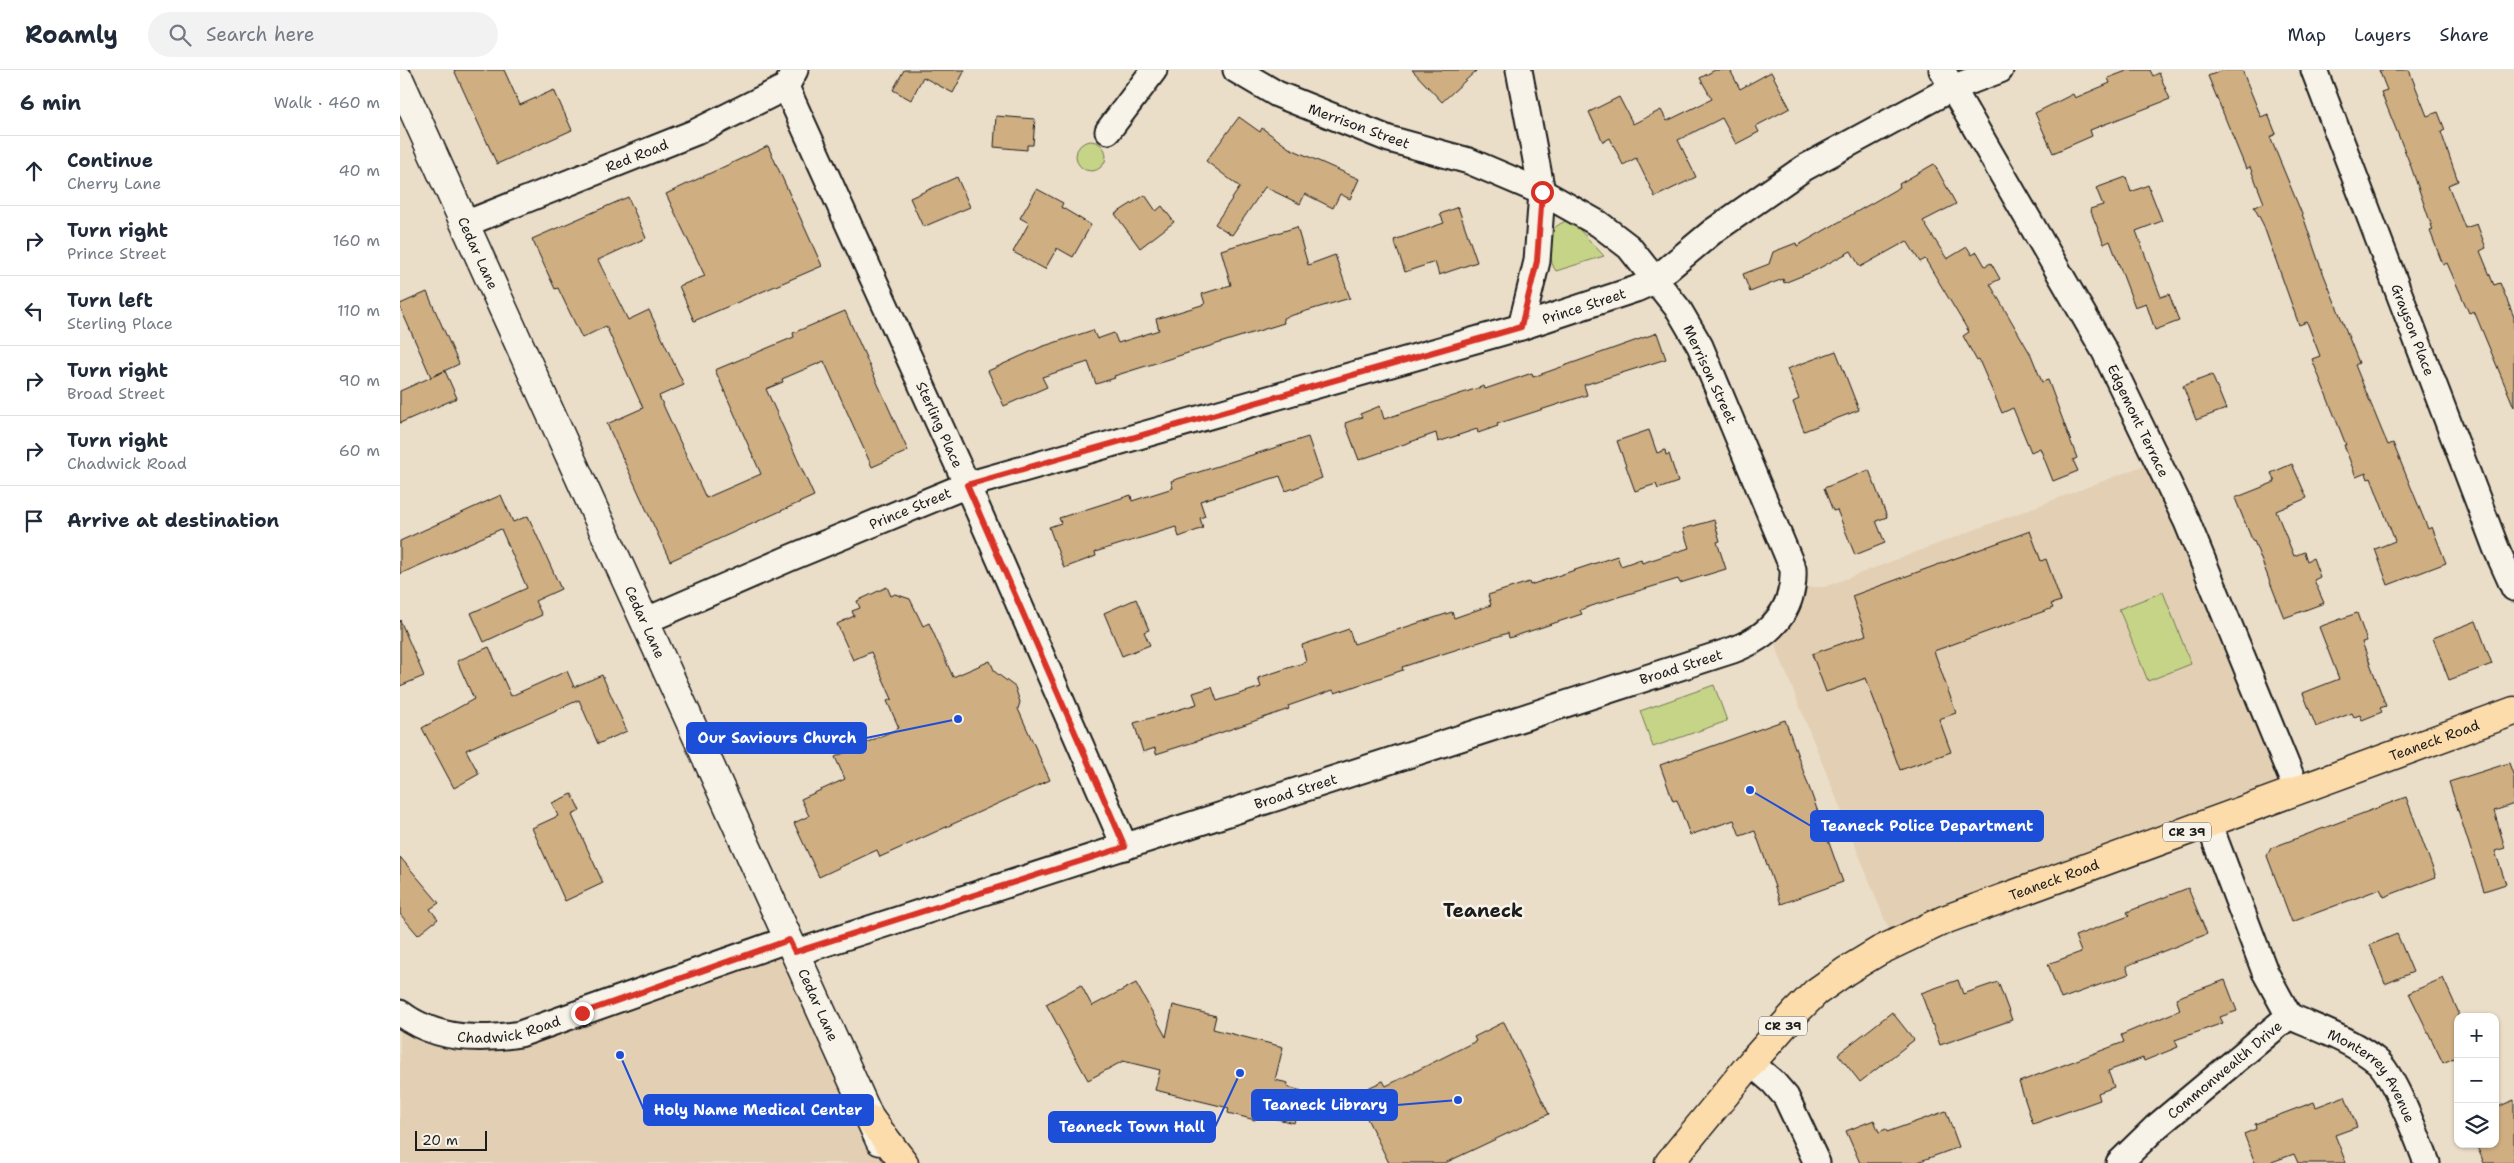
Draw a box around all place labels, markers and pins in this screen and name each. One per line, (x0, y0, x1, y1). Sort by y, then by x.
callout: Our Saviours Church (687, 723, 866, 753)
callout: Teaneck Police Department (1811, 811, 2043, 841)
callout: Teaneck Library (1252, 1090, 1397, 1120)
callout: Holy Name Medical Center (644, 1095, 873, 1125)
callout: Teaneck Town Hall (1049, 1112, 1215, 1142)

